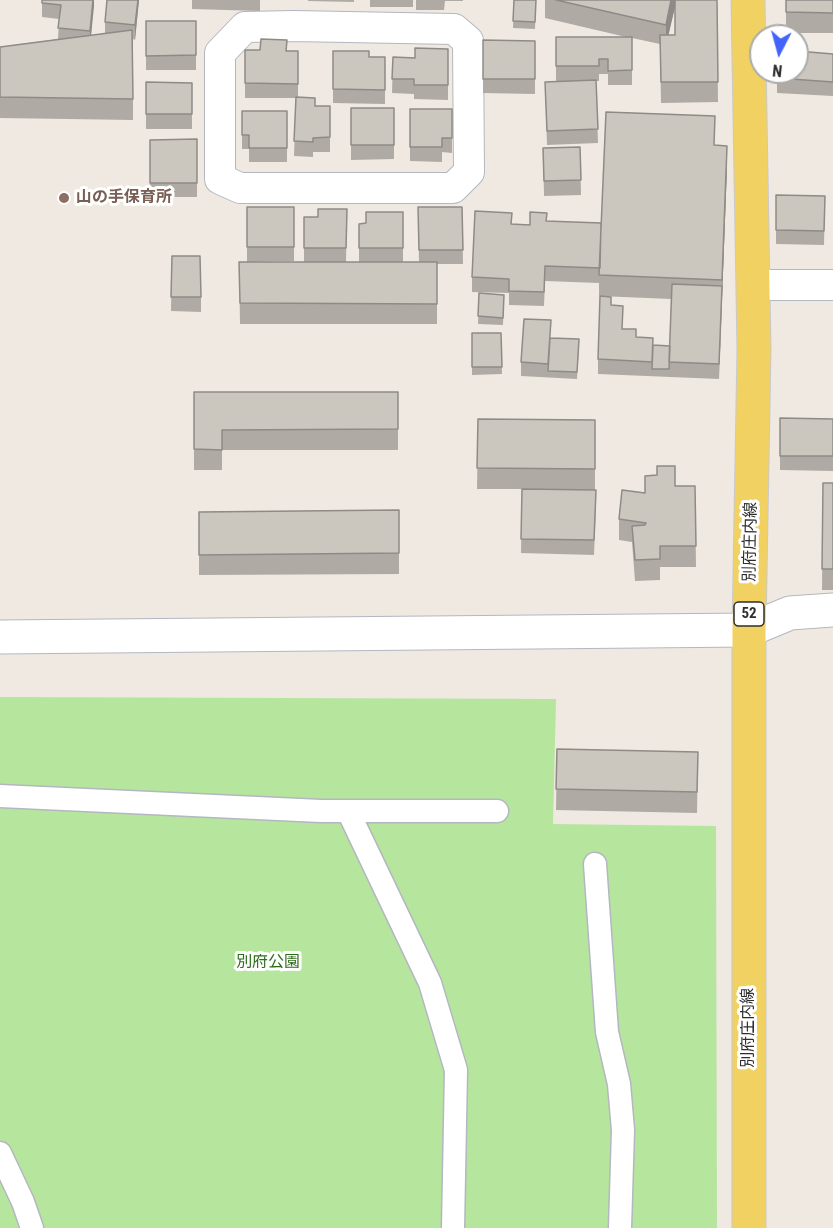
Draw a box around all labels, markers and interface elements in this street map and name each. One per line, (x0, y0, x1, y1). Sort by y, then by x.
north arrow (749, 24, 809, 84)
text: N (771, 60, 783, 80)
place label: 山の手保育所 (76, 188, 172, 208)
marker: 山の手保育所 (57, 191, 71, 205)
street label: 別府庄内線 (741, 502, 761, 582)
road number: 52 (734, 602, 764, 626)
park label: 別府公園 (236, 953, 300, 973)
street label: 別府庄内線 (739, 988, 759, 1068)

